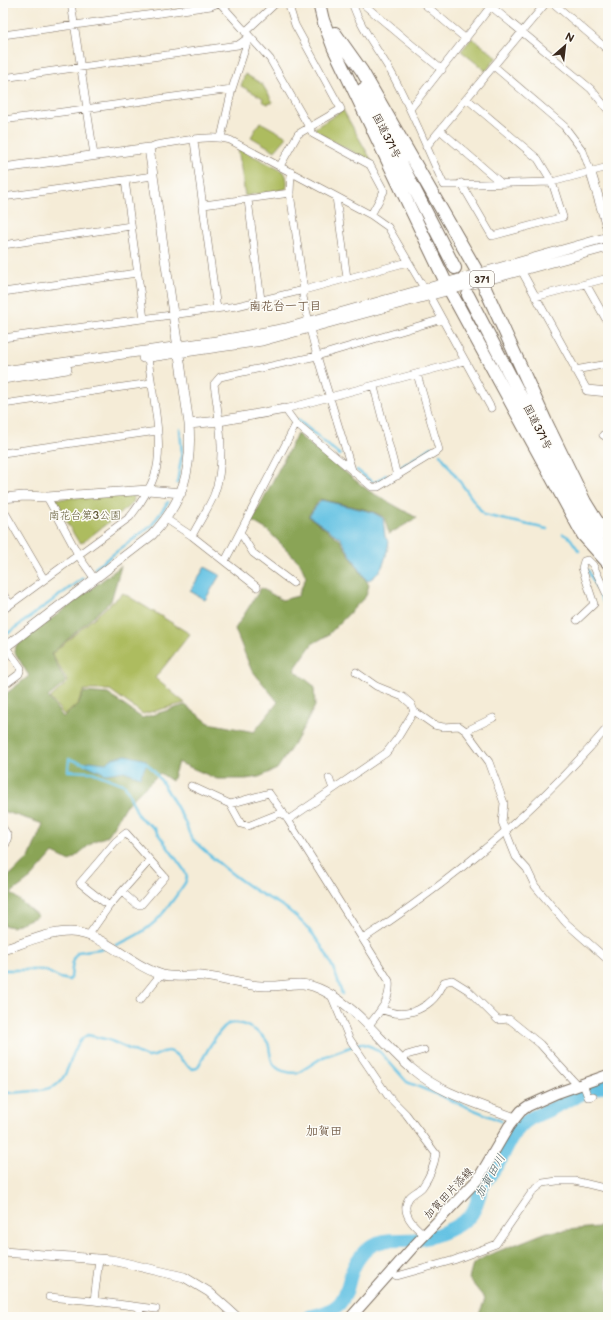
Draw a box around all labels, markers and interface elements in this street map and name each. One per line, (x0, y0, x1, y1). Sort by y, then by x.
north arrow (545, 26, 585, 66)
text: N (563, 30, 576, 45)
street label: 国道371号 (370, 111, 404, 161)
road number: 371 (470, 271, 494, 287)
district label: 南花台一丁目 (249, 299, 321, 314)
street label: 国道371号 (521, 402, 555, 452)
park label: 南花台第3公園 (49, 509, 121, 522)
district label: 加賀田 (306, 1124, 342, 1139)
water label: 加賀田川 (472, 1152, 509, 1201)
street label: 加賀田片添線 (421, 1165, 476, 1222)

